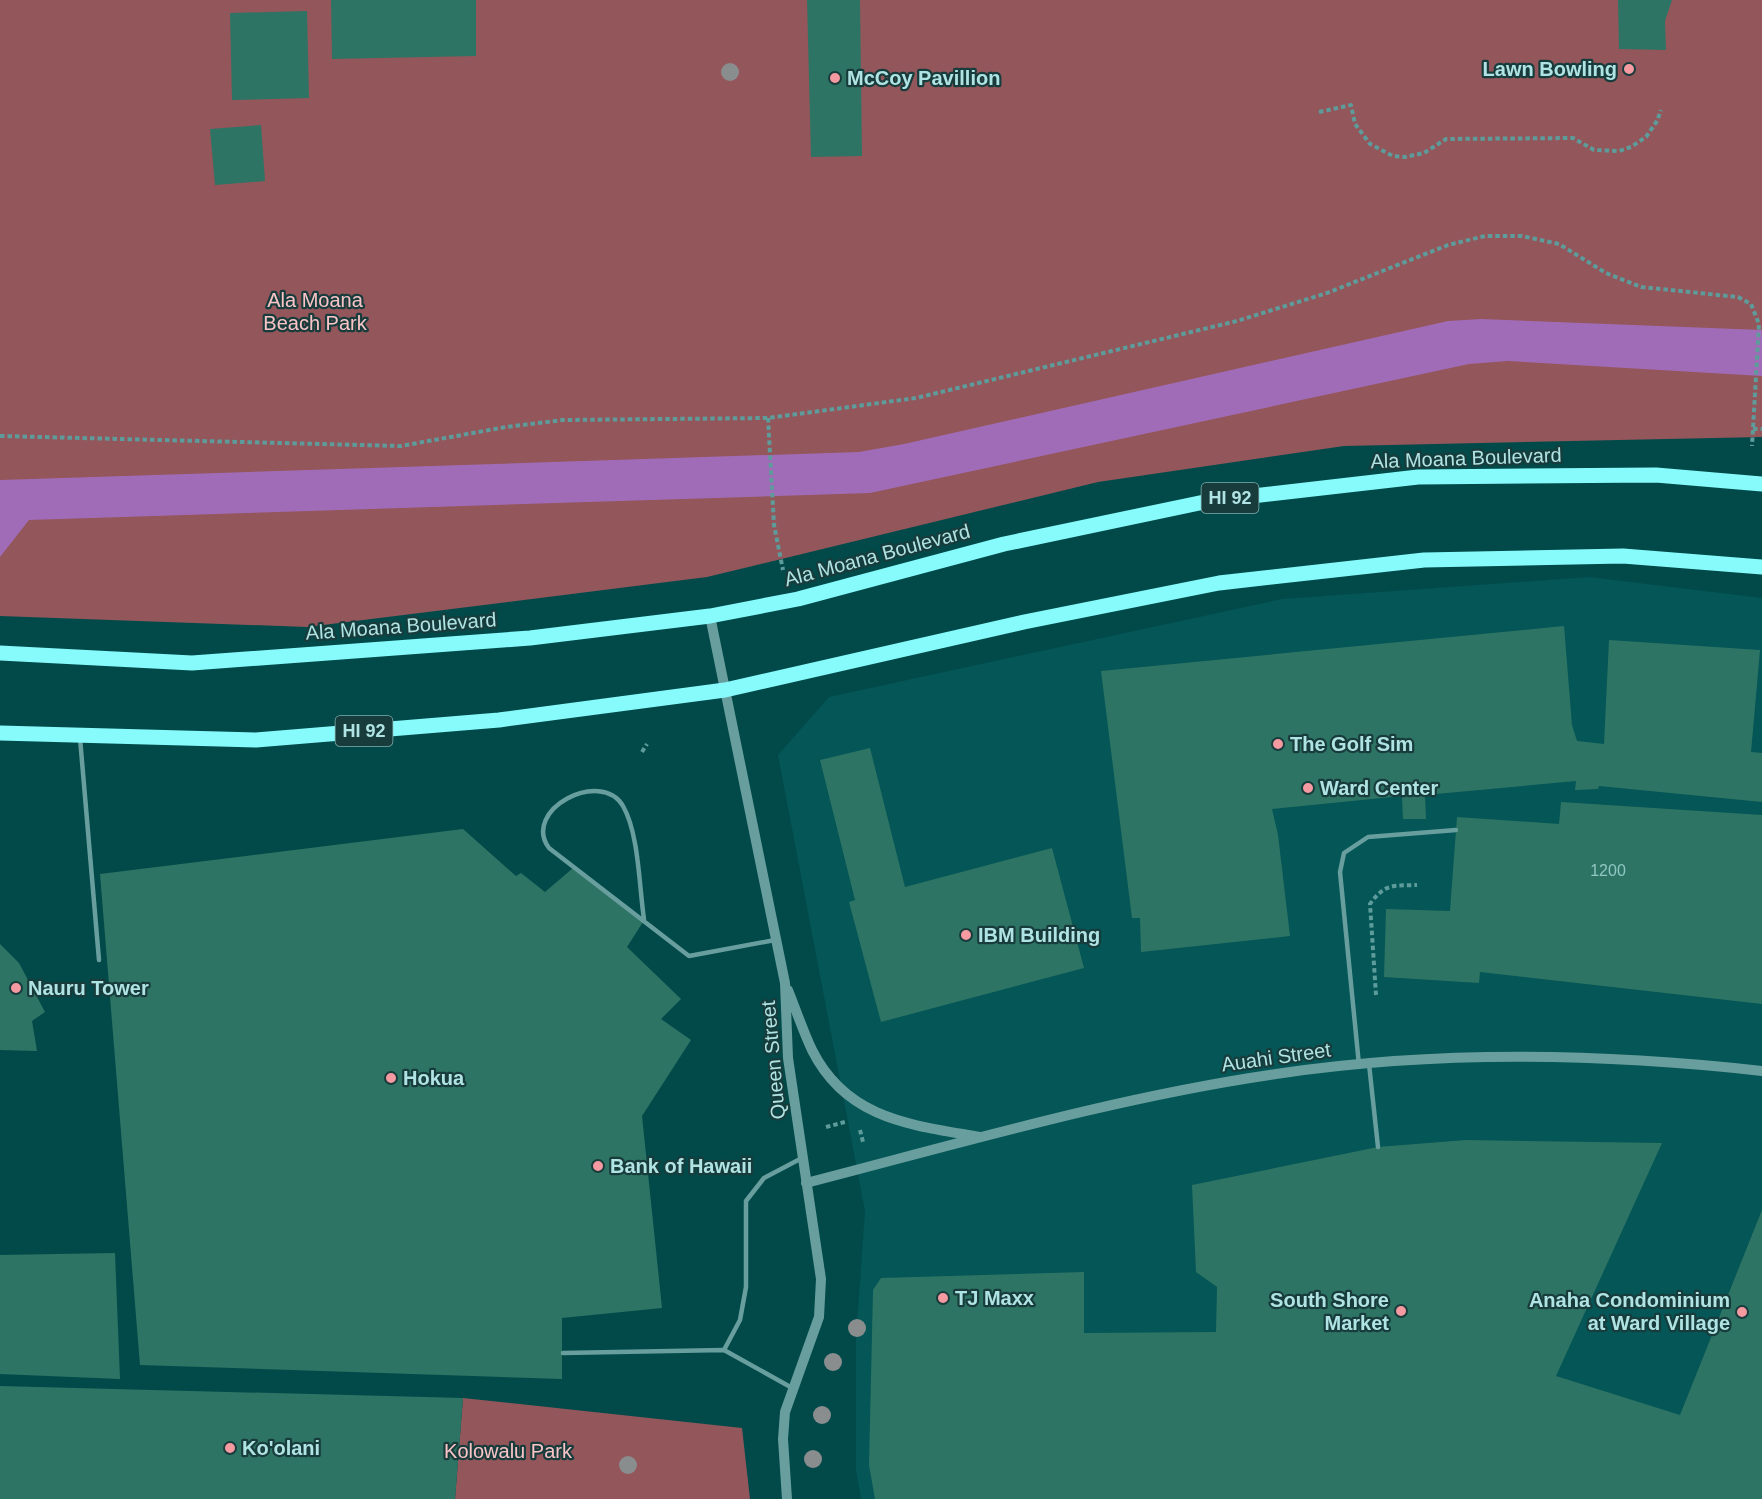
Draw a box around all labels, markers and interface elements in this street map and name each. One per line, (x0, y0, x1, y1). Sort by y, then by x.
place label: Lawn Bowling (1483, 58, 1617, 80)
marker: Lawn Bowling (1622, 62, 1636, 76)
place label: McCoy Pavillion (847, 67, 1000, 89)
marker: McCoy Pavillion (828, 71, 842, 85)
park label: Ala Moana Beach Park (263, 289, 368, 334)
street label: Ala Moana Boulevard (1370, 444, 1562, 472)
road number: HI 92 (1202, 483, 1258, 513)
street label: Ala Moana Boulevard (782, 520, 972, 590)
street label: Ala Moana Boulevard (305, 608, 497, 644)
road number: HI 92 (336, 716, 392, 746)
place label: The Golf Sim (1290, 733, 1413, 755)
marker: The Golf Sim (1271, 737, 1285, 751)
place label: Ward Center (1320, 777, 1438, 799)
marker: Ward Center (1301, 781, 1315, 795)
house number: 1200 (1590, 862, 1626, 879)
place label: IBM Building (978, 924, 1100, 946)
marker: IBM Building (959, 928, 973, 942)
place label: Nauru Tower (28, 977, 149, 999)
marker: Nauru Tower (9, 981, 23, 995)
street label: Queen Street (757, 999, 789, 1120)
street label: Auahi Street (1220, 1038, 1332, 1076)
place label: Hokua (403, 1067, 465, 1089)
marker: Hokua (384, 1071, 398, 1085)
place label: Bank of Hawaii (610, 1155, 752, 1177)
marker: Bank of Hawaii (591, 1159, 605, 1173)
place label: TJ Maxx (955, 1287, 1034, 1309)
place label: South Shore Market (1270, 1289, 1389, 1334)
place label: Anaha Condominium at Ward Village (1529, 1289, 1730, 1334)
marker: TJ Maxx (936, 1291, 950, 1305)
marker: South Shore Market (1394, 1304, 1408, 1318)
marker: Anaha Condominium at Ward Village (1735, 1305, 1749, 1319)
place label: Ko'olani (242, 1437, 320, 1459)
park label: Kolowalu Park (444, 1440, 573, 1462)
marker: Ko'olani (223, 1441, 237, 1455)

